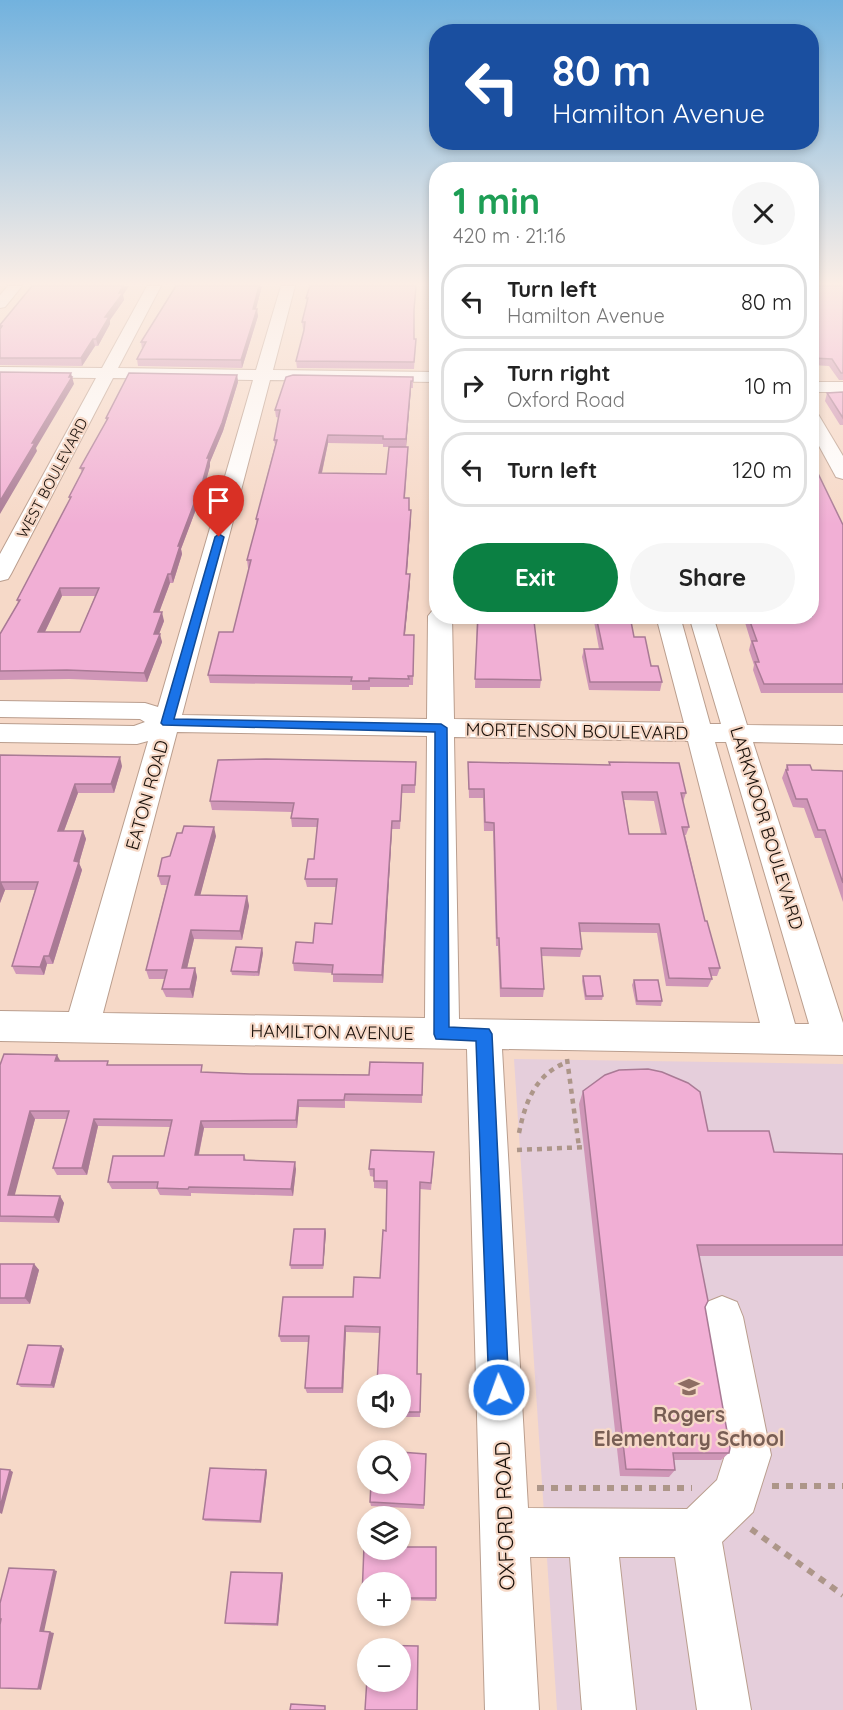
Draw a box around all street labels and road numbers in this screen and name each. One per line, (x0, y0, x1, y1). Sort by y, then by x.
street label: WEST BOULEVARD (12, 415, 92, 541)
street label: MORTENSON BOULEVARD (465, 718, 689, 744)
street label: LARKMOOR BOULEVARD (725, 724, 809, 932)
street label: EATON ROAD (120, 737, 174, 853)
street label: HAMILTON AVENUE (250, 1019, 414, 1045)
street label: OXFORD ROAD (488, 1441, 520, 1591)

